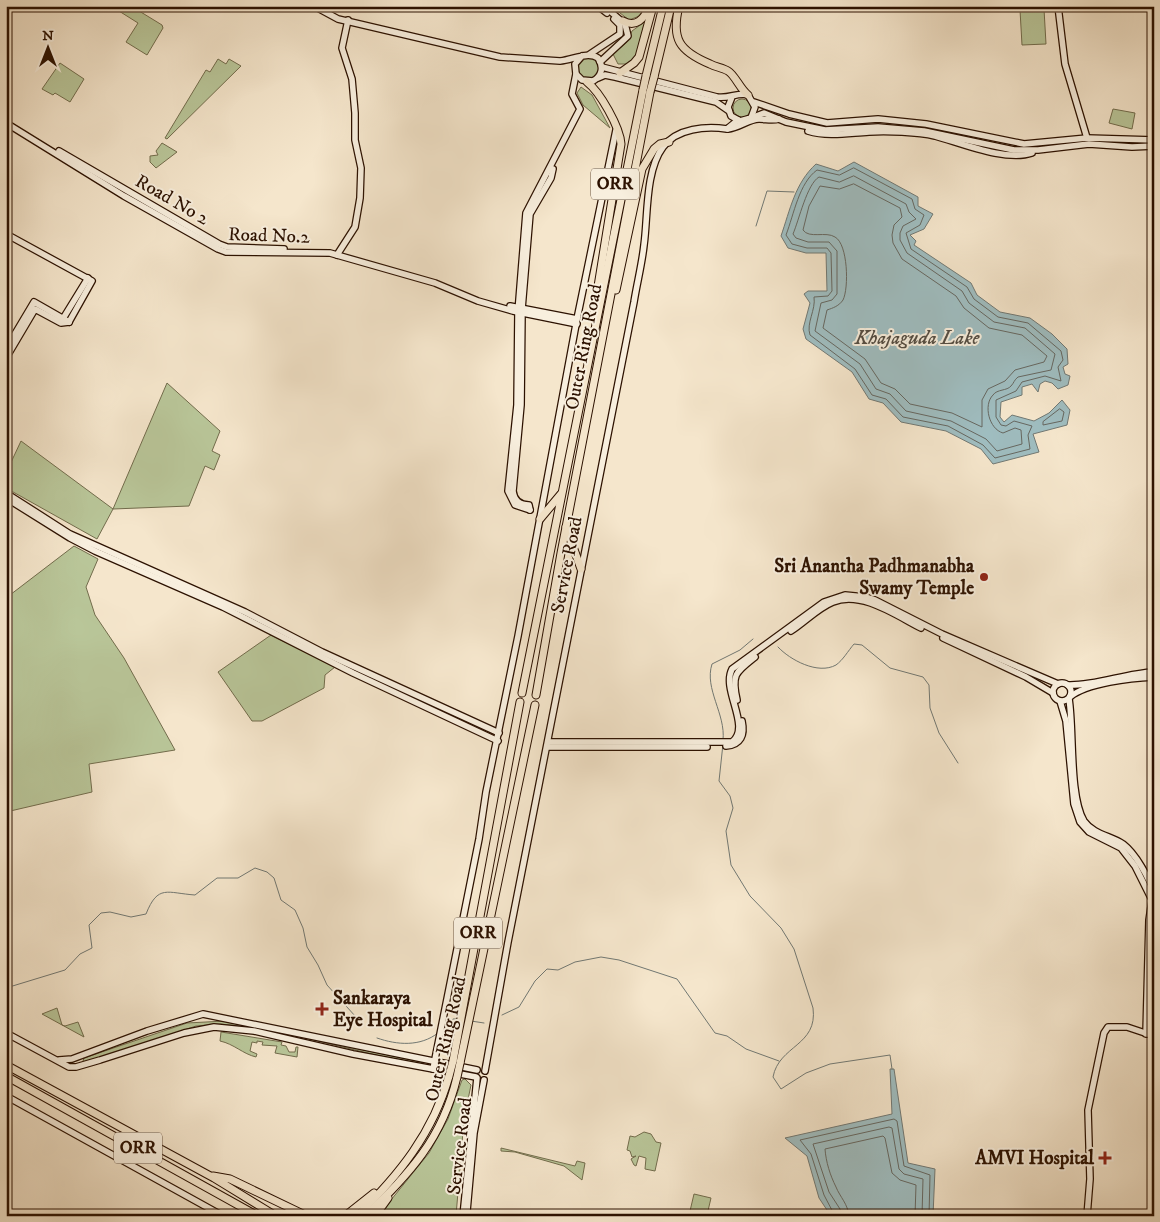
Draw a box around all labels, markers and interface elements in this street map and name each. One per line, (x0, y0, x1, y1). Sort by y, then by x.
north arrow (22, 22, 72, 72)
text: N (42, 27, 54, 45)
road number: ORR (591, 168, 639, 200)
street label: Road No 2 (131, 170, 214, 231)
street label: Road No.2 (228, 223, 311, 249)
street label: Outer Ring Road (561, 282, 608, 412)
water label: Khajaguda Lake (854, 326, 981, 351)
street label: Service Road (546, 514, 588, 615)
place label: Sri Anantha Padhmanabha Swamy Temple (774, 555, 975, 600)
marker: Sri Anantha Padhmanabha Swamy Temple (978, 571, 990, 583)
road number: ORR (454, 918, 502, 948)
street label: Outer Ring Road (420, 974, 472, 1104)
place label: Sankaraya Eye Hospital (333, 987, 433, 1032)
marker: Sankaraya Eye Hospital (315, 1002, 329, 1016)
street label: Service Road (443, 1096, 477, 1196)
road number: ORR (114, 1132, 162, 1164)
place label: AMVI Hospital (974, 1147, 1094, 1170)
marker: AMVI Hospital (1098, 1151, 1112, 1165)

